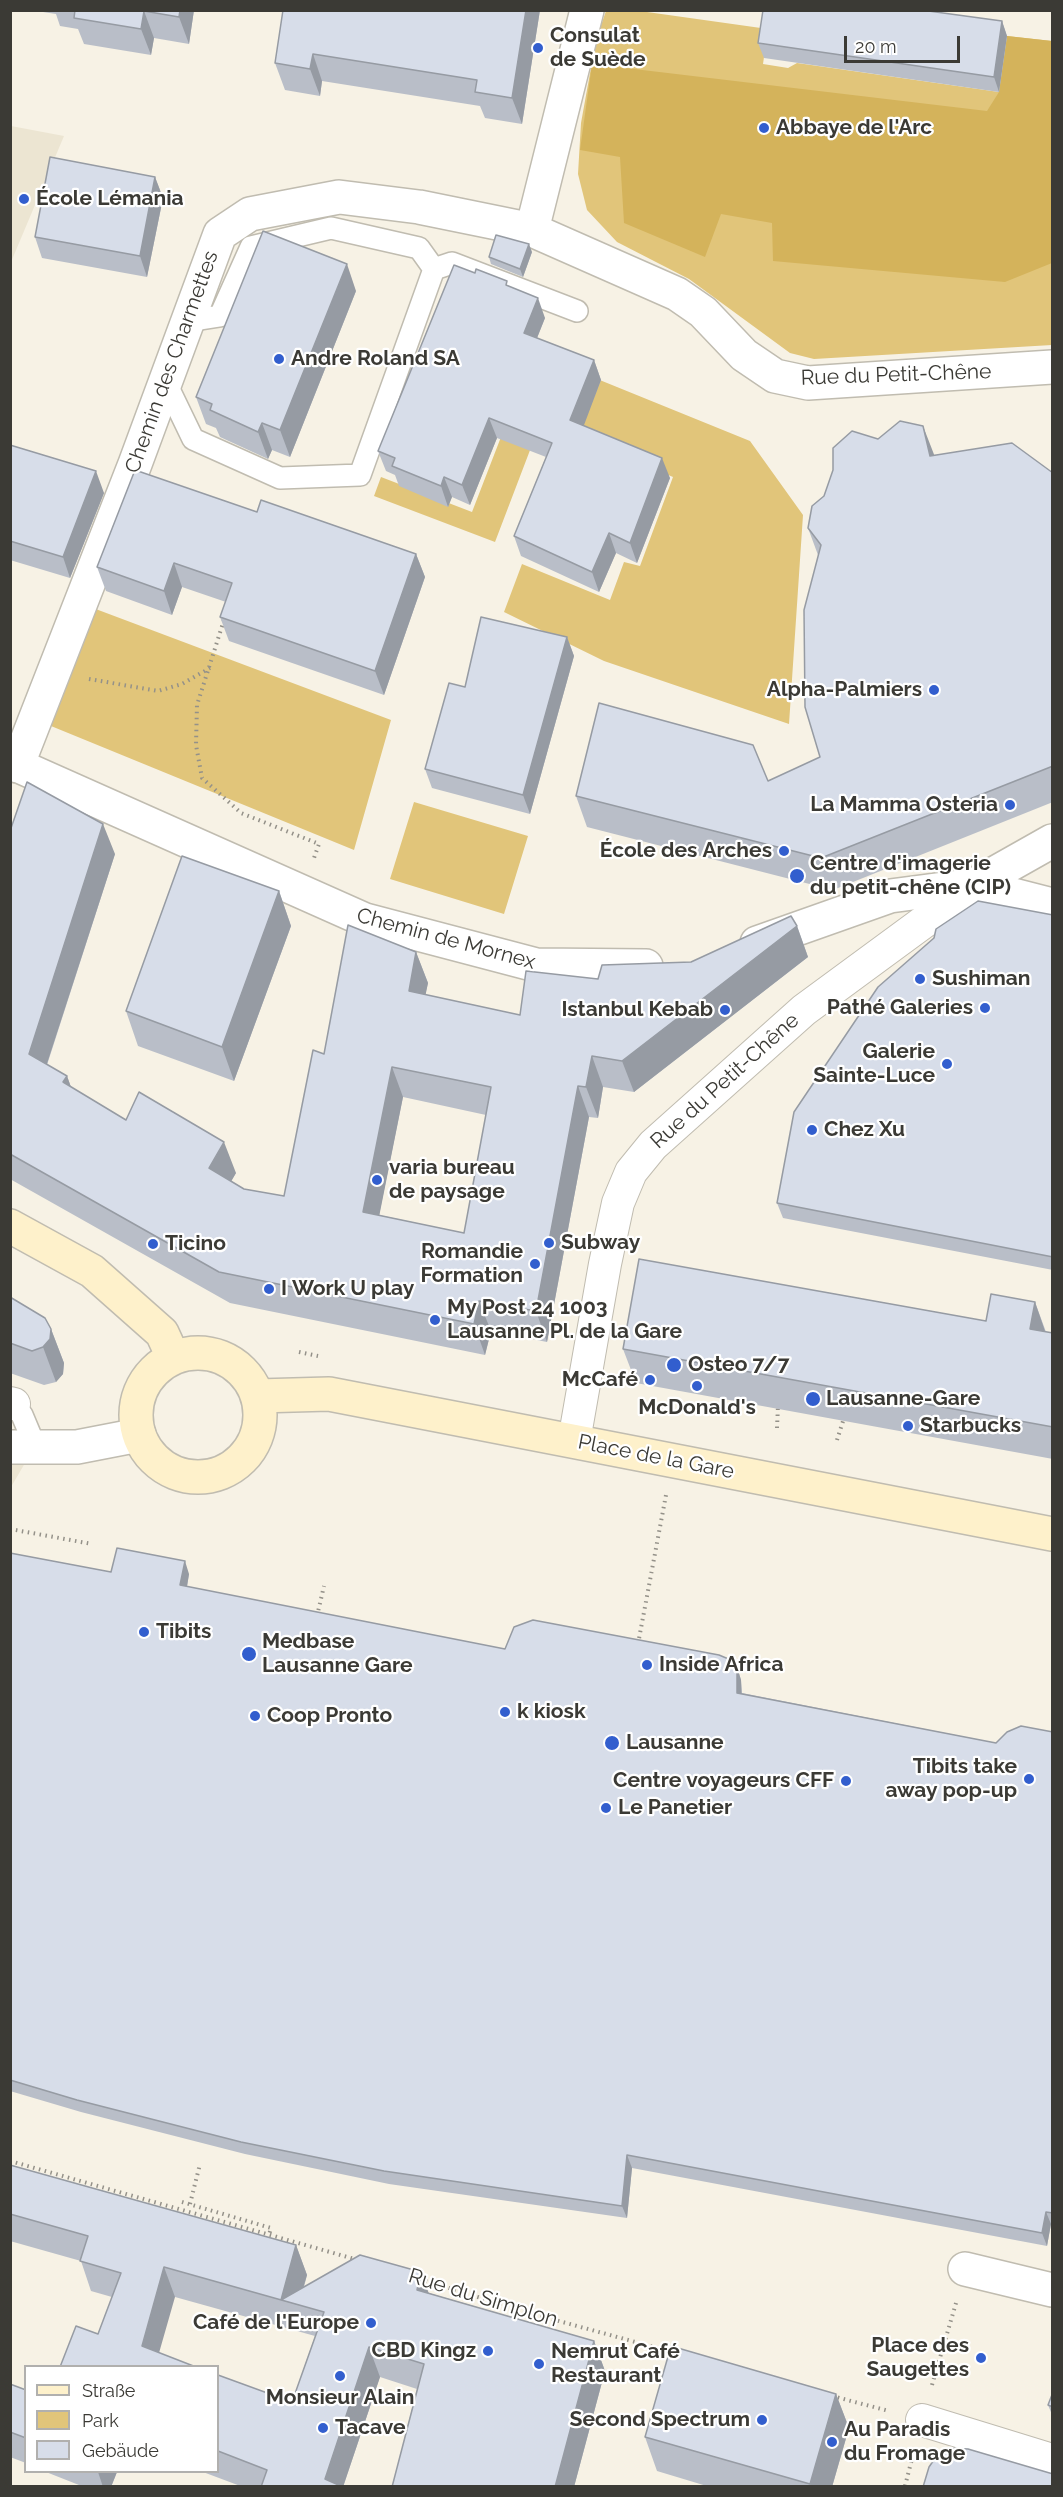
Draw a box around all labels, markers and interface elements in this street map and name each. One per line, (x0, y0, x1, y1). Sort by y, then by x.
place label: Consulat de Suède (550, 23, 646, 73)
scale bar (847, 24, 962, 62)
text: 20 m (855, 36, 897, 57)
marker: Consulat de Suède (531, 41, 545, 55)
place label: Abbaye de l'Arc (776, 115, 932, 141)
marker: Abbaye de l'Arc (757, 121, 771, 135)
place label: École Lémania (36, 186, 184, 212)
marker: École Lémania (17, 192, 31, 206)
street label: Chemin des Charmettes (120, 247, 224, 477)
place label: Andre Roland SA (291, 346, 460, 372)
marker: Andre Roland SA (272, 352, 286, 366)
street label: Rue du Petit-Chêne (800, 359, 992, 391)
place label: Alpha-Palmiers (767, 677, 922, 703)
marker: Alpha-Palmiers (927, 683, 941, 697)
place label: La Mamma Osteria (810, 792, 998, 818)
marker: La Mamma Osteria (1003, 798, 1017, 812)
place label: École des Arches (600, 838, 772, 864)
marker: École des Arches (777, 844, 791, 858)
place label: Centre d'imagerie du petit-chêne (CIP) (810, 851, 1011, 901)
marker: Centre d'imagerie du petit-chêne (CIP) (788, 867, 806, 885)
street label: Chemin de Mornex (354, 903, 538, 975)
place label: Sushiman (932, 966, 1030, 992)
marker: Sushiman (913, 972, 927, 986)
place label: Pathé Galeries (827, 995, 973, 1021)
place label: Istanbul Kebab (561, 997, 713, 1023)
marker: Pathé Galeries (978, 1001, 992, 1015)
marker: Istanbul Kebab (718, 1003, 732, 1017)
street label: Rue du Petit-Chêne (646, 1008, 804, 1154)
place label: Galerie Sainte-Luce (813, 1039, 935, 1089)
marker: Galerie Sainte-Luce (940, 1057, 954, 1071)
place label: Chez Xu (824, 1117, 905, 1143)
marker: Chez Xu (805, 1123, 819, 1137)
place label: varia bureau de paysage (389, 1155, 515, 1205)
marker: varia bureau de paysage (370, 1173, 384, 1187)
place label: Subway (561, 1230, 640, 1256)
place label: Ticino (165, 1231, 226, 1257)
marker: Subway (542, 1236, 556, 1250)
marker: Ticino (146, 1237, 160, 1251)
place label: Romandie Formation (420, 1239, 523, 1289)
marker: Romandie Formation (528, 1257, 542, 1271)
place label: I Work U play (281, 1276, 414, 1302)
marker: I Work U play (262, 1282, 276, 1296)
place label: My Post 24 1003 Lausanne Pl. de la Gare (447, 1295, 682, 1345)
marker: My Post 24 1003 Lausanne Pl. de la Gare (428, 1313, 442, 1327)
place label: Osteo 7/7 (688, 1352, 790, 1378)
marker: Osteo 7/7 (665, 1356, 683, 1374)
place label: McCafé (562, 1367, 638, 1393)
marker: McCafé (643, 1373, 657, 1387)
marker: McDonald's (690, 1379, 704, 1393)
place label: Lausanne-Gare (826, 1386, 980, 1412)
marker: Lausanne-Gare (804, 1390, 822, 1408)
place label: McDonald's (638, 1395, 756, 1421)
place label: Starbucks (920, 1413, 1021, 1439)
marker: Starbucks (901, 1419, 915, 1433)
street label: Place de la Gare (576, 1430, 736, 1484)
place label: Tibits (156, 1619, 211, 1645)
marker: Tibits (137, 1625, 151, 1639)
place label: Medbase Lausanne Gare (262, 1629, 413, 1679)
marker: Medbase Lausanne Gare (240, 1645, 258, 1663)
place label: Inside Africa (659, 1652, 783, 1678)
marker: Inside Africa (640, 1658, 654, 1672)
place label: k kiosk (517, 1699, 586, 1725)
place label: Coop Pronto (267, 1703, 392, 1729)
marker: k kiosk (498, 1705, 512, 1719)
marker: Coop Pronto (248, 1709, 262, 1723)
place label: Lausanne (626, 1730, 724, 1756)
marker: Lausanne (603, 1734, 621, 1752)
place label: Tibits take away pop-up (885, 1754, 1017, 1804)
place label: Centre voyageurs CFF (613, 1768, 834, 1794)
marker: Tibits take away pop-up (1022, 1772, 1036, 1786)
marker: Centre voyageurs CFF (839, 1774, 853, 1788)
place label: Le Panetier (618, 1795, 732, 1821)
marker: Le Panetier (599, 1801, 613, 1815)
street label: Rue du Simplon (405, 2263, 561, 2333)
place label: Café de l'Europe (193, 2310, 359, 2336)
marker: Café de l'Europe (364, 2316, 378, 2330)
place label: Place des Saugettes (866, 2333, 969, 2383)
place label: CBD Kingz (371, 2338, 476, 2364)
place label: Nemrut Café Restaurant (551, 2339, 680, 2389)
marker: CBD Kingz (481, 2344, 495, 2358)
marker: Place des Saugettes (974, 2351, 988, 2365)
marker: Nemrut Café Restaurant (532, 2357, 546, 2371)
legend (24, 2365, 219, 2473)
marker: Monsieur Alain (333, 2369, 347, 2383)
text: Straße (82, 2380, 135, 2401)
place label: Monsieur Alain (266, 2385, 414, 2411)
place label: Second Spectrum (570, 2407, 750, 2433)
text: Park (82, 2410, 119, 2431)
marker: Second Spectrum (755, 2413, 769, 2427)
place label: Tacave (335, 2415, 405, 2441)
place label: Au Paradis du Fromage (844, 2417, 965, 2467)
marker: Tacave (316, 2421, 330, 2435)
marker: Au Paradis du Fromage (825, 2435, 839, 2449)
text: Gebäude (82, 2440, 159, 2461)

